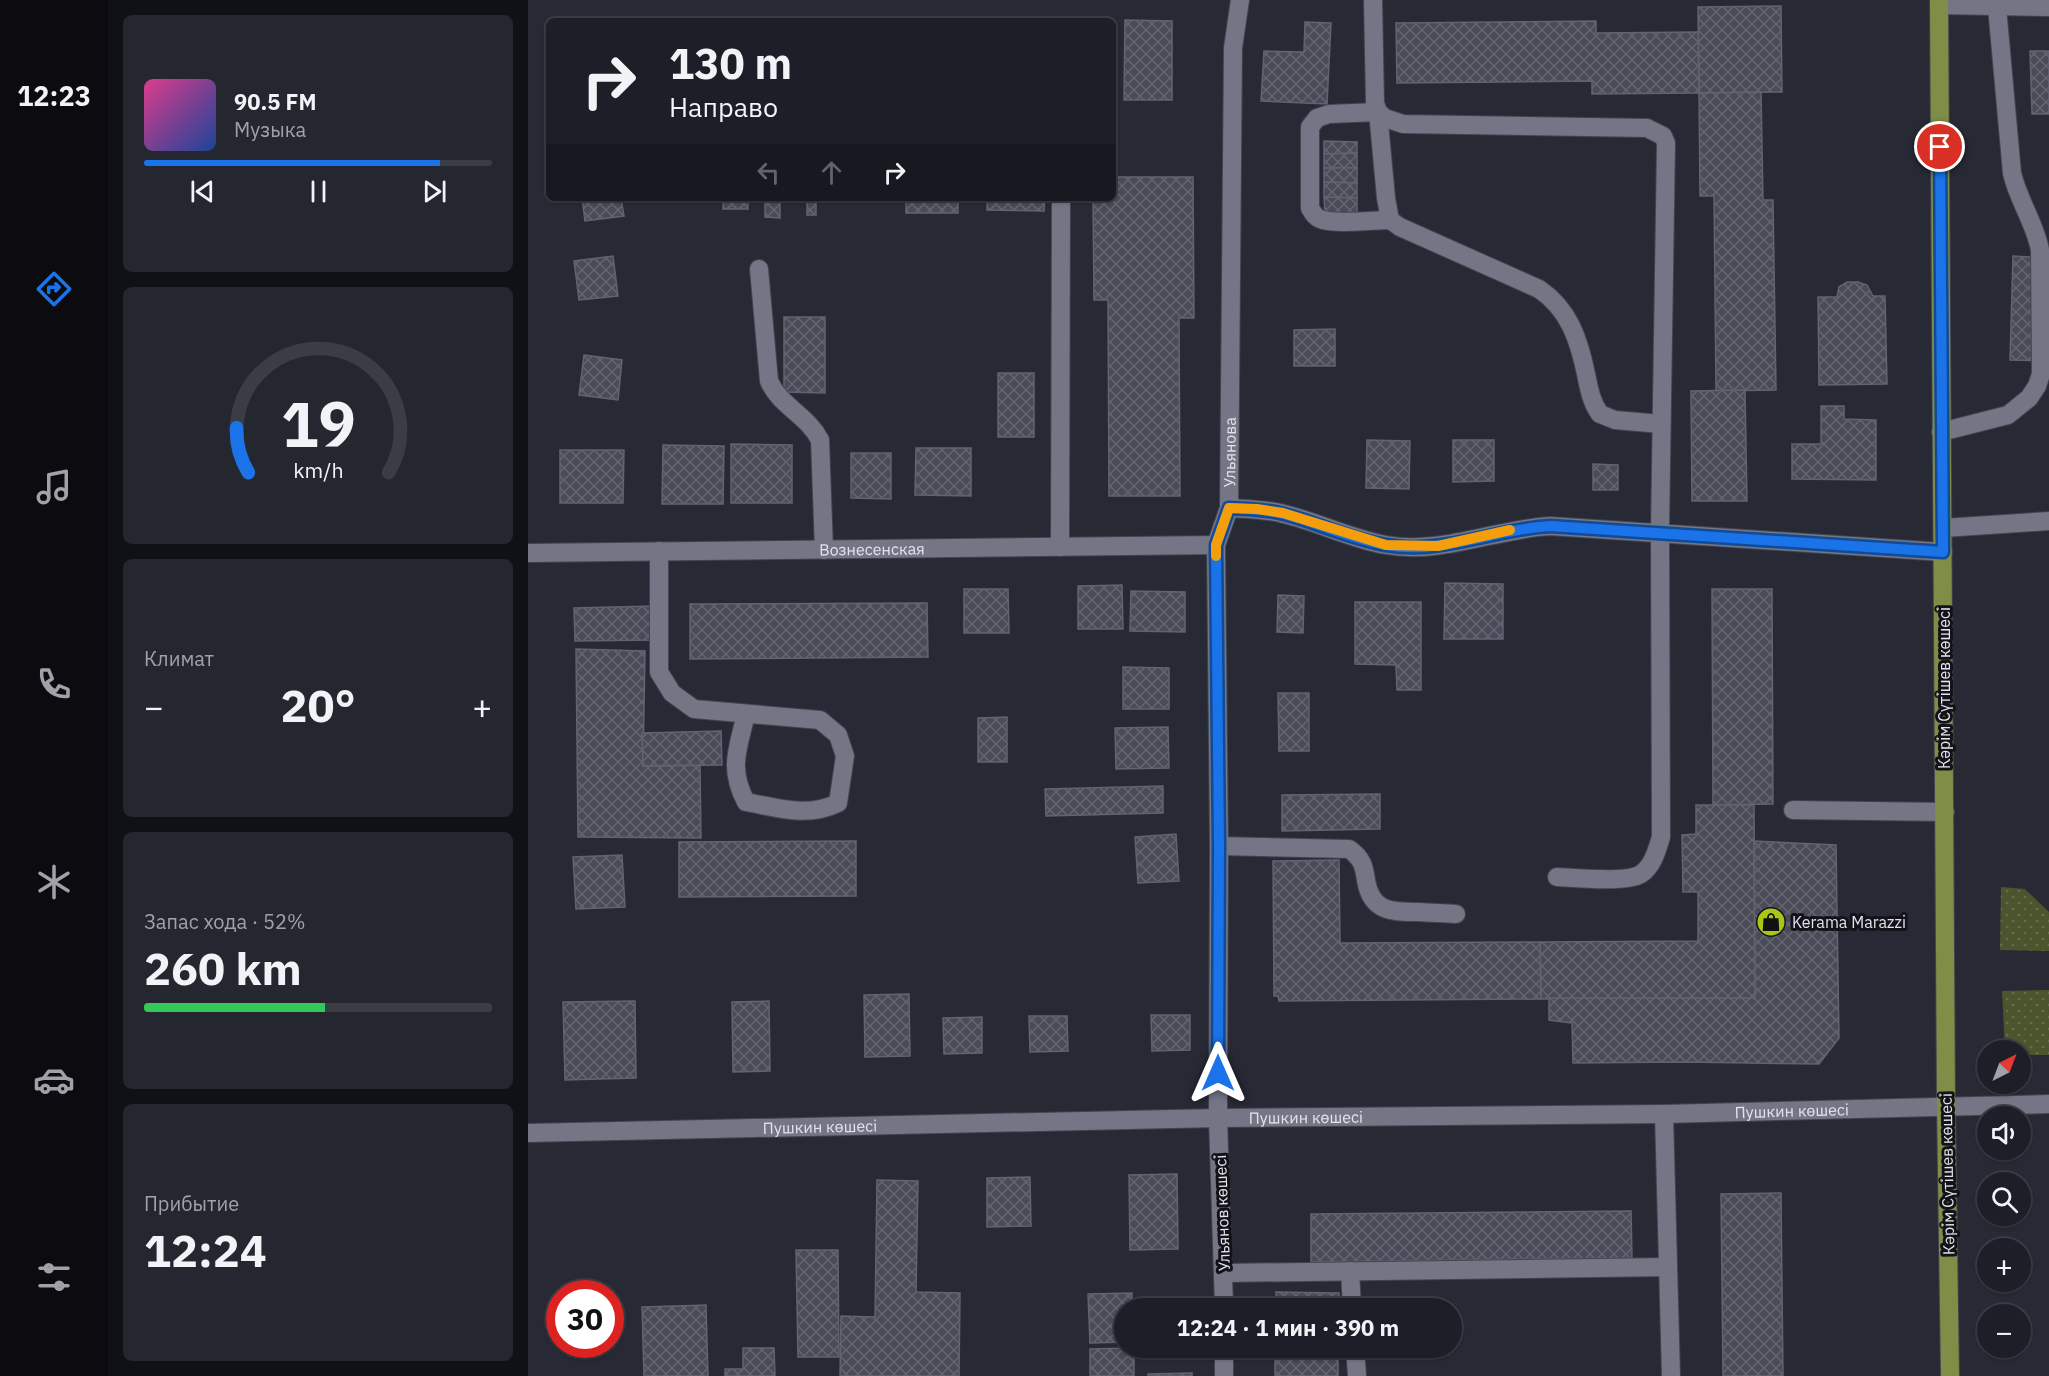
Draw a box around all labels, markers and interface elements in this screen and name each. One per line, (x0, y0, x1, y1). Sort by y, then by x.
text: 130 m (669, 36, 792, 91)
icon: right (570, 42, 648, 120)
text: 12:23 (17, 78, 91, 113)
text: 90.5 FM (234, 87, 317, 116)
text: Направо (669, 89, 778, 124)
text: Музыка (234, 116, 306, 143)
pin (1914, 121, 1965, 172)
icon: arrive (1923, 130, 1956, 163)
icon: left (752, 156, 785, 189)
icon: ahead (815, 156, 848, 189)
icon: right (878, 156, 911, 189)
icon: previous (186, 175, 219, 208)
icon: pause (302, 175, 335, 208)
icon: next (418, 175, 451, 208)
icon: directions (33, 268, 75, 310)
text: 19 (281, 383, 355, 464)
street label: Ульянова (1219, 417, 1240, 488)
text: km/h (293, 456, 343, 484)
icon: music (33, 466, 75, 508)
street label: Вознесенская (819, 538, 925, 560)
street label: Кәрім Сүтішев көшесі (1934, 607, 1954, 769)
text: Климат (144, 645, 214, 672)
icon: phone (33, 663, 75, 705)
text: 20° (280, 676, 356, 734)
text: − (144, 685, 164, 728)
text: + (472, 685, 492, 728)
icon: climate (33, 861, 75, 903)
shop icon: Kerama Marazzi (1755, 906, 1787, 938)
text: Запас хода · 52% (144, 908, 306, 935)
place label: Kerama Marazzi (1792, 912, 1906, 932)
text: 260 km (144, 939, 302, 997)
north arrow (1977, 1040, 2031, 1094)
map controls (1977, 1040, 2031, 1358)
position arrow (1186, 1041, 1250, 1105)
icon: car (33, 1059, 75, 1101)
street label: Кәрім Сүтішев көшесі (1936, 1093, 1958, 1255)
street label: Пушкин көшесі (1734, 1099, 1849, 1122)
button: sound (1977, 1106, 2031, 1160)
street label: Пушкин көшесі (1249, 1107, 1363, 1128)
street label: Пушкин көшесі (762, 1115, 877, 1138)
street label: Ульянов көшесі (1210, 1154, 1234, 1272)
button: search (1977, 1172, 2031, 1226)
text: Прибытие (144, 1190, 239, 1217)
text: 12:24 (144, 1221, 267, 1279)
button: + (1977, 1238, 2031, 1292)
icon: filters (33, 1256, 75, 1298)
speed limit sign: 30 (546, 1280, 624, 1358)
button: − (1977, 1304, 2031, 1358)
text: 12:24 · 1 мин · 390 m (1177, 1313, 1399, 1342)

